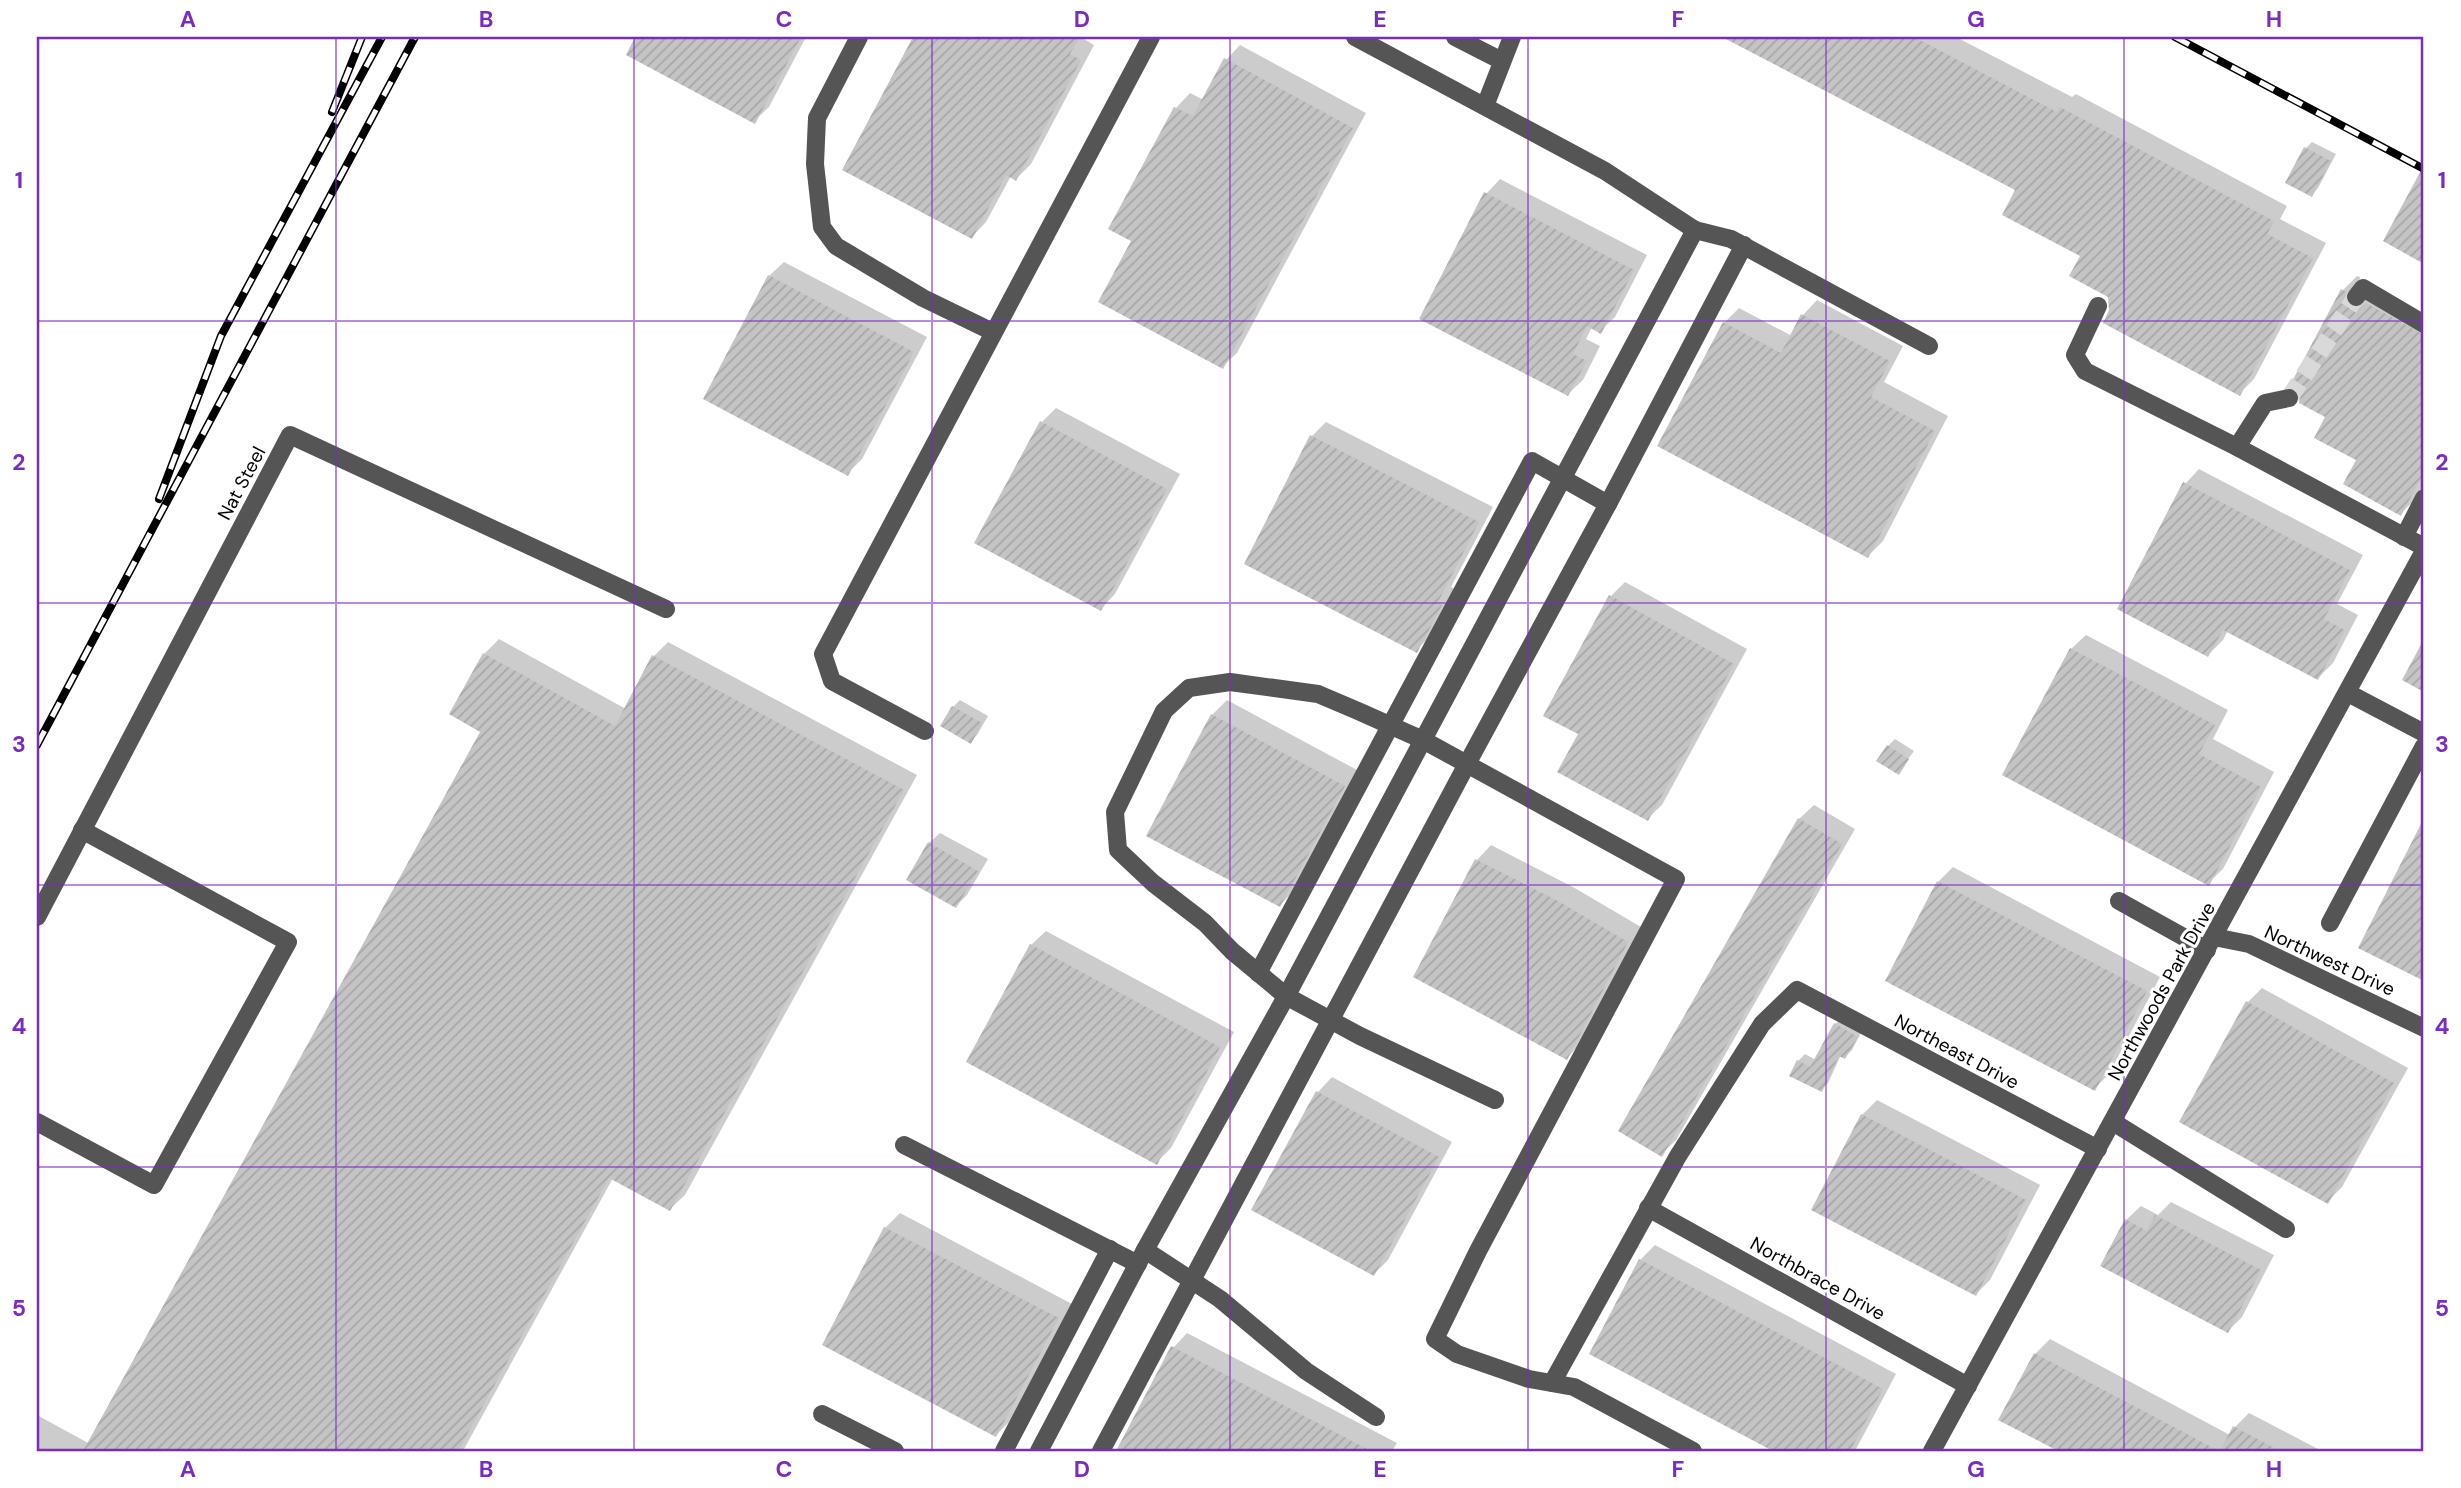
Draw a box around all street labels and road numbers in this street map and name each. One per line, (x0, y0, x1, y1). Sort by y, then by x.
street label: Nat Steel (212, 442, 271, 524)
street label: Northwoods Park Drive (2102, 897, 2221, 1085)
street label: Northwest Drive (2260, 919, 2399, 1002)
street label: Northeast Drive (1890, 1008, 2023, 1095)
street label: Northbrace Drive (1746, 1231, 1890, 1326)

